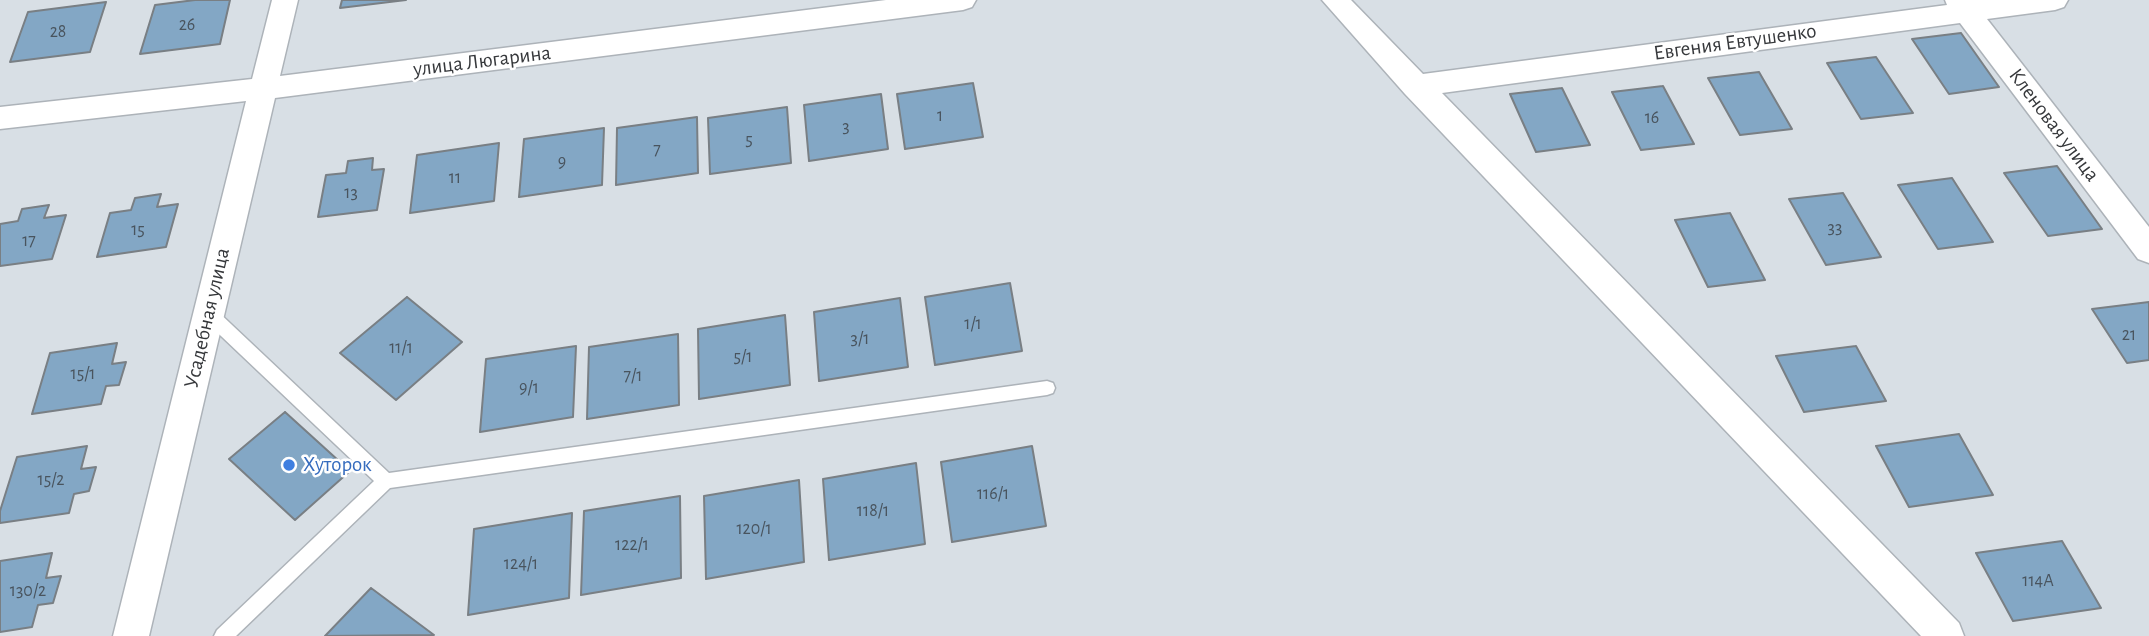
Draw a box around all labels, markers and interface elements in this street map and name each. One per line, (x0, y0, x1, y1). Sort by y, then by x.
house number: 26 (179, 14, 195, 36)
street label: Евгения Евтушенко (1652, 18, 1818, 66)
house number: 28 (50, 21, 66, 43)
street label: улица Люгарина (412, 40, 552, 82)
street label: Кленовая улица (2003, 63, 2105, 187)
house number: 1 (937, 105, 943, 127)
house number: 16 (1645, 107, 1659, 129)
house number: 3 (842, 116, 850, 138)
house number: 5 (745, 129, 753, 151)
house number: 7 (653, 139, 661, 161)
house number: 9 (558, 151, 566, 173)
house number: 11 (449, 167, 461, 189)
house number: 13 (344, 182, 358, 204)
house number: 33 (1828, 217, 1842, 239)
house number: 15 (131, 219, 145, 241)
house number: 17 (22, 230, 36, 252)
street label: Усадебная улица (179, 245, 235, 391)
house number: 1/1 (964, 313, 982, 335)
house number: 21 (2122, 324, 2136, 346)
house number: 3/1 (851, 328, 869, 350)
house number: 11/1 (389, 337, 413, 359)
house number: 5/1 (734, 346, 752, 368)
house number: 15/1 (70, 363, 96, 385)
house number: 7/1 (624, 365, 642, 387)
house number: 9/1 (519, 377, 539, 399)
place label: Хуторок (303, 452, 372, 478)
marker: Хуторок (281, 457, 297, 473)
house number: 15/2 (37, 469, 65, 491)
house number: 116/1 (977, 483, 1009, 505)
house number: 118/1 (857, 500, 889, 522)
house number: 120/1 (736, 518, 772, 540)
house number: 122/1 (615, 534, 649, 556)
house number: 124/1 (504, 553, 538, 575)
house number: 114А (2022, 570, 2054, 592)
house number: 130/2 (10, 580, 46, 602)

